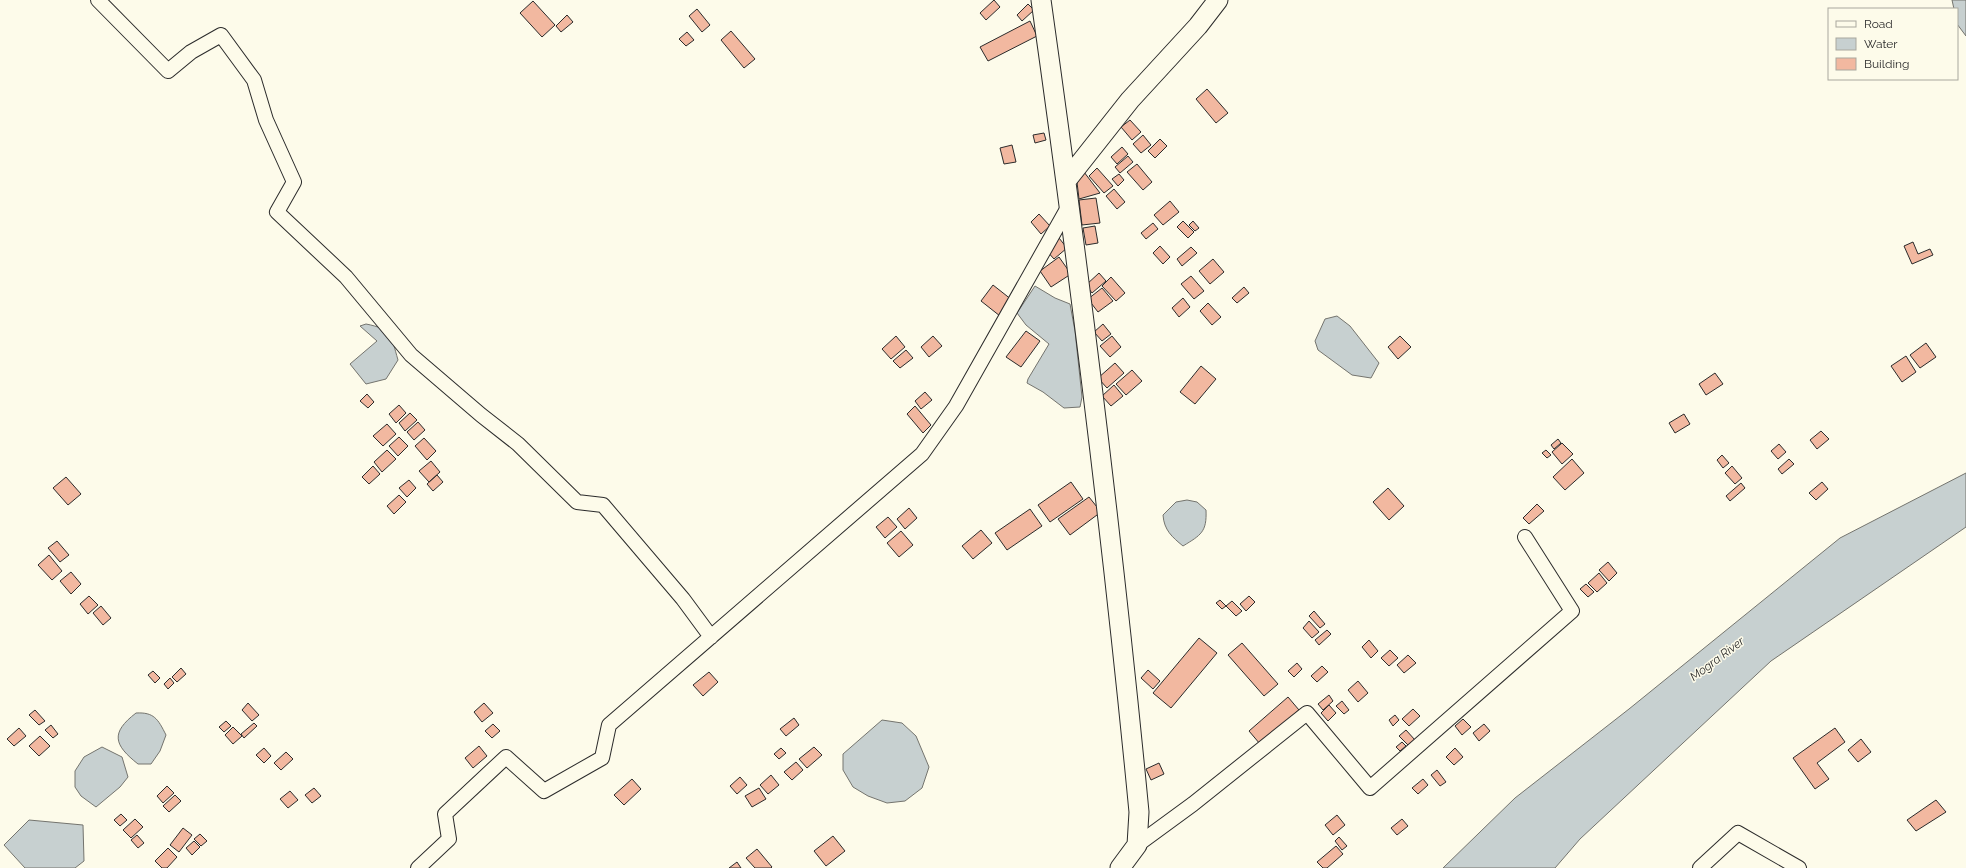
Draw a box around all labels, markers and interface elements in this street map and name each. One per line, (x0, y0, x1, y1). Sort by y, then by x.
legend (1828, 8, 1958, 80)
text: Road (1864, 17, 1893, 31)
text: Water (1864, 37, 1898, 51)
text: Building (1864, 57, 1910, 71)
water label: Mogra River (1687, 633, 1748, 684)

